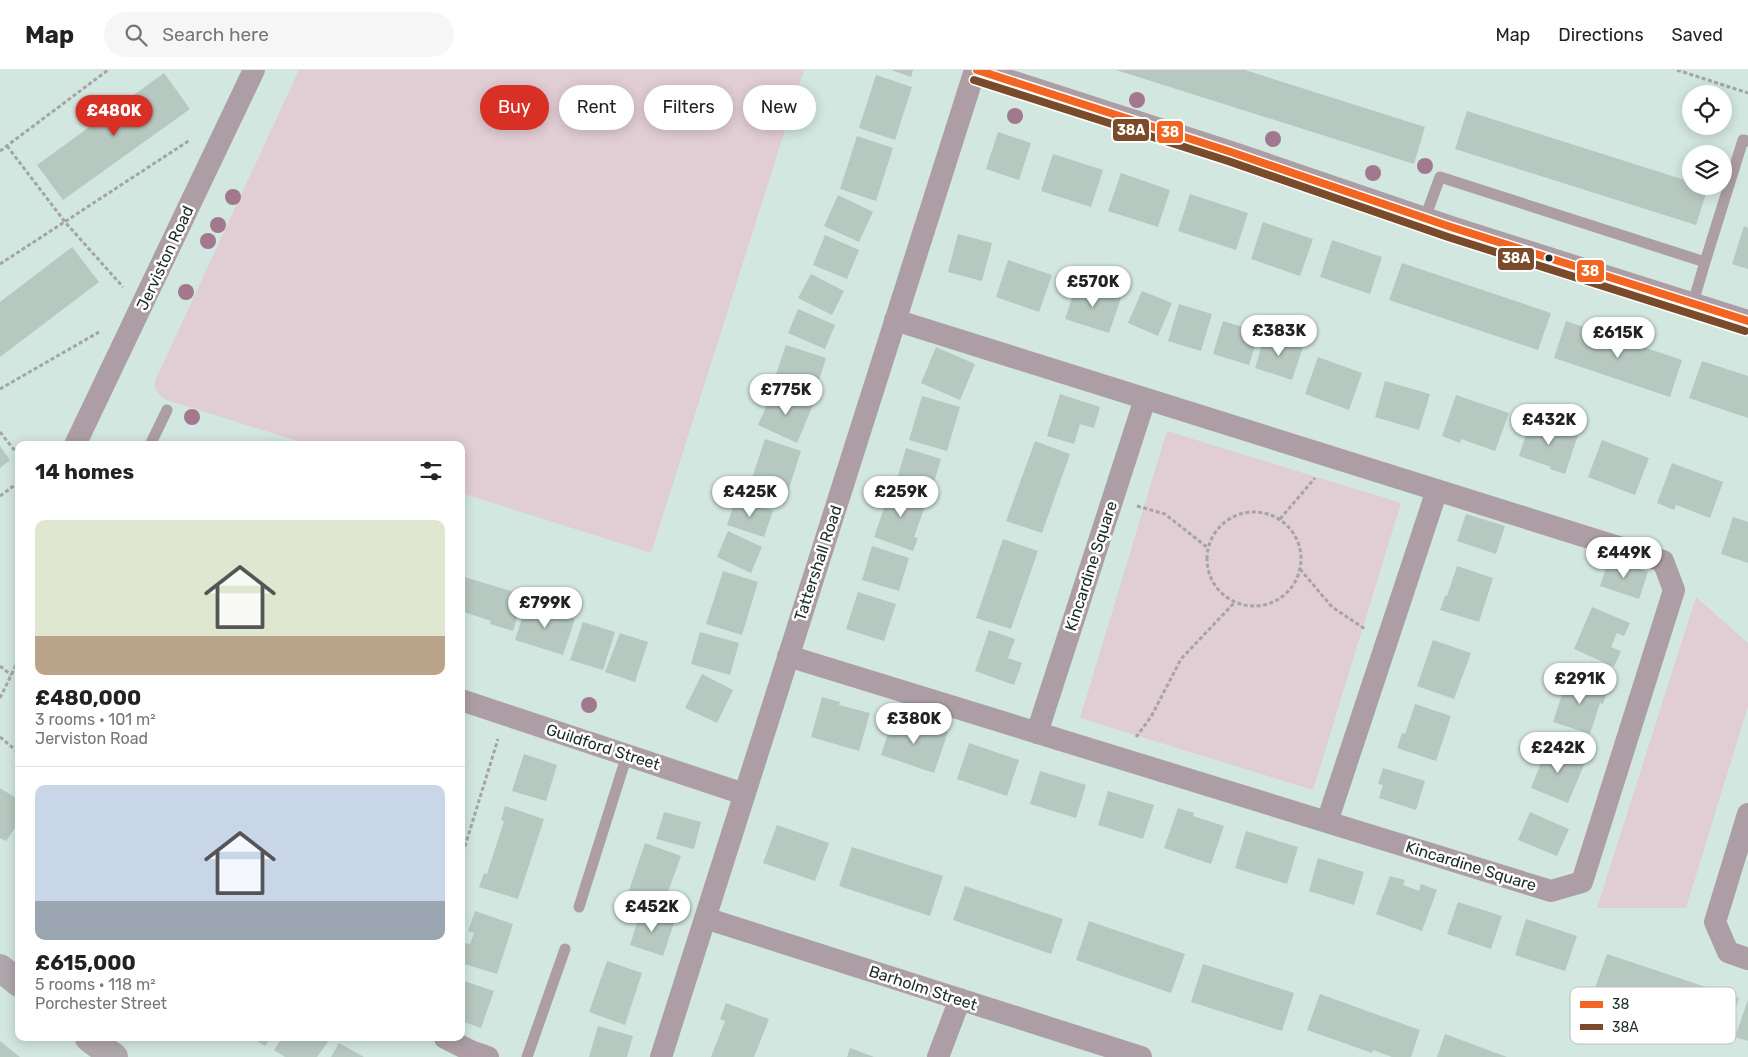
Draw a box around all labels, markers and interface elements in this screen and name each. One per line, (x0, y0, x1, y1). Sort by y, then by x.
search box (104, 12, 454, 57)
text: Map (25, 21, 74, 49)
icon: search (122, 21, 150, 49)
text: Search here (162, 23, 269, 46)
text: Map (1495, 24, 1530, 46)
text: Directions (1558, 24, 1644, 46)
text: Saved (1672, 24, 1723, 46)
chip: Buy (480, 85, 549, 130)
chip: Rent (559, 85, 634, 130)
chip: Filters (644, 85, 733, 130)
chip: New (743, 85, 816, 130)
map controls (1682, 85, 1732, 195)
button: locate (1682, 85, 1732, 135)
pin: £480K (79, 94, 149, 137)
text: £480K (87, 101, 141, 120)
line badge: 38A (1112, 118, 1150, 142)
line badge: 38 (1156, 120, 1184, 144)
text: 38A (1117, 122, 1145, 139)
text: 38 (1161, 124, 1179, 141)
button: layers (1682, 145, 1732, 195)
street label: Jerviston Road (133, 203, 197, 313)
line badge: 38A (1497, 247, 1535, 271)
text: 38A (1502, 250, 1530, 267)
unlabelled marker (1544, 253, 1554, 263)
line badge: 38 (1576, 259, 1605, 283)
text: 38 (1581, 263, 1599, 280)
pin: £570K (1058, 266, 1128, 308)
text: £570K (1067, 272, 1119, 291)
pin: £383K (1244, 314, 1314, 357)
pin: £615K (1583, 316, 1653, 359)
text: £383K (1252, 321, 1306, 340)
text: £615K (1593, 323, 1643, 342)
pin: £775K (751, 374, 821, 416)
text: £775K (761, 380, 811, 399)
pin: £432K (1514, 404, 1584, 446)
text: £432K (1522, 410, 1576, 429)
icon: filters (417, 457, 445, 485)
text: 14 homes (35, 459, 134, 484)
pin: £425K (715, 476, 785, 518)
pin: £259K (866, 476, 936, 518)
text: £425K (723, 482, 777, 501)
text: £259K (874, 482, 928, 501)
street label: Kincardine Square (1061, 499, 1121, 633)
street label: Tattershall Road (790, 503, 846, 623)
pin: £449K (1589, 536, 1659, 579)
text: £449K (1597, 543, 1651, 562)
icon: home (195, 552, 285, 642)
pin: £799K (510, 586, 580, 629)
text: £799K (519, 593, 571, 612)
pin: £291K (1545, 662, 1615, 705)
text: £291K (1555, 669, 1605, 688)
text: £480,000 (35, 685, 141, 710)
pin: £380K (879, 702, 949, 745)
text: £380K (887, 709, 941, 728)
text: 3 rooms · 101 m² (35, 710, 156, 729)
street label: Guildford Street (544, 720, 662, 774)
text: Jerviston Road (35, 729, 148, 748)
pin: £242K (1523, 732, 1593, 774)
text: £242K (1531, 738, 1585, 757)
icon: home (195, 818, 285, 908)
street label: Kincardine Square (1403, 837, 1539, 895)
pin: £452K (617, 890, 687, 933)
text: £452K (625, 897, 679, 916)
text: £615,000 (35, 950, 136, 975)
street label: Barholm Street (866, 962, 980, 1014)
text: 5 rooms · 118 m² (35, 975, 156, 994)
legend (1570, 987, 1736, 1044)
text: Porchester Street (35, 994, 167, 1013)
text: 38 (1612, 996, 1629, 1013)
text: 38A (1612, 1019, 1639, 1036)

